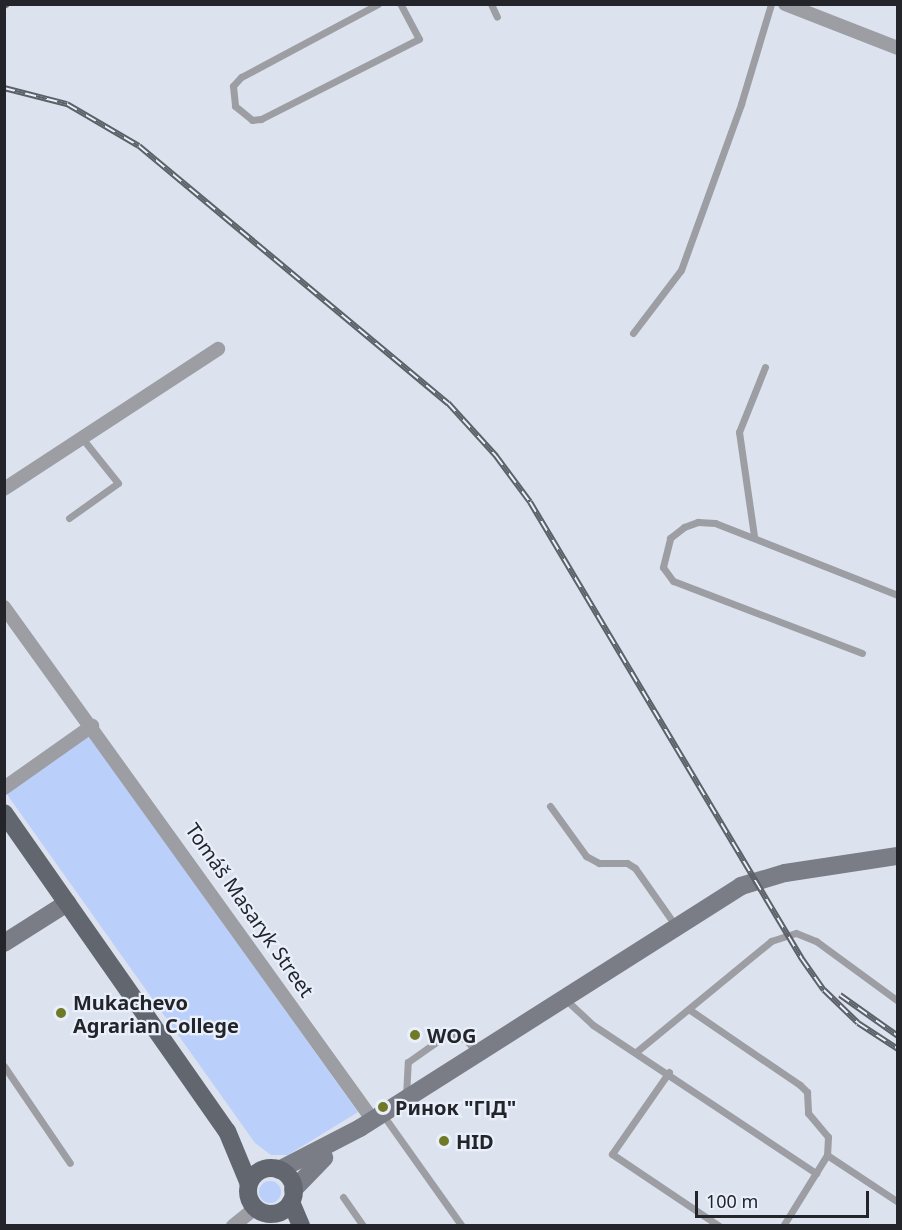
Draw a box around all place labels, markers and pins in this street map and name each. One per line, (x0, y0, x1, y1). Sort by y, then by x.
place label: Mukachevo Agrarian College (73, 990, 239, 1037)
marker: Mukachevo Agrarian College (54, 1006, 68, 1020)
place label: WOG (427, 1023, 476, 1047)
marker: WOG (408, 1028, 422, 1042)
place label: Ринок "ГІД" (395, 1095, 516, 1119)
marker: Ринок "ГІД" (376, 1100, 390, 1114)
place label: HID (456, 1129, 494, 1153)
marker: HID (437, 1134, 451, 1148)

